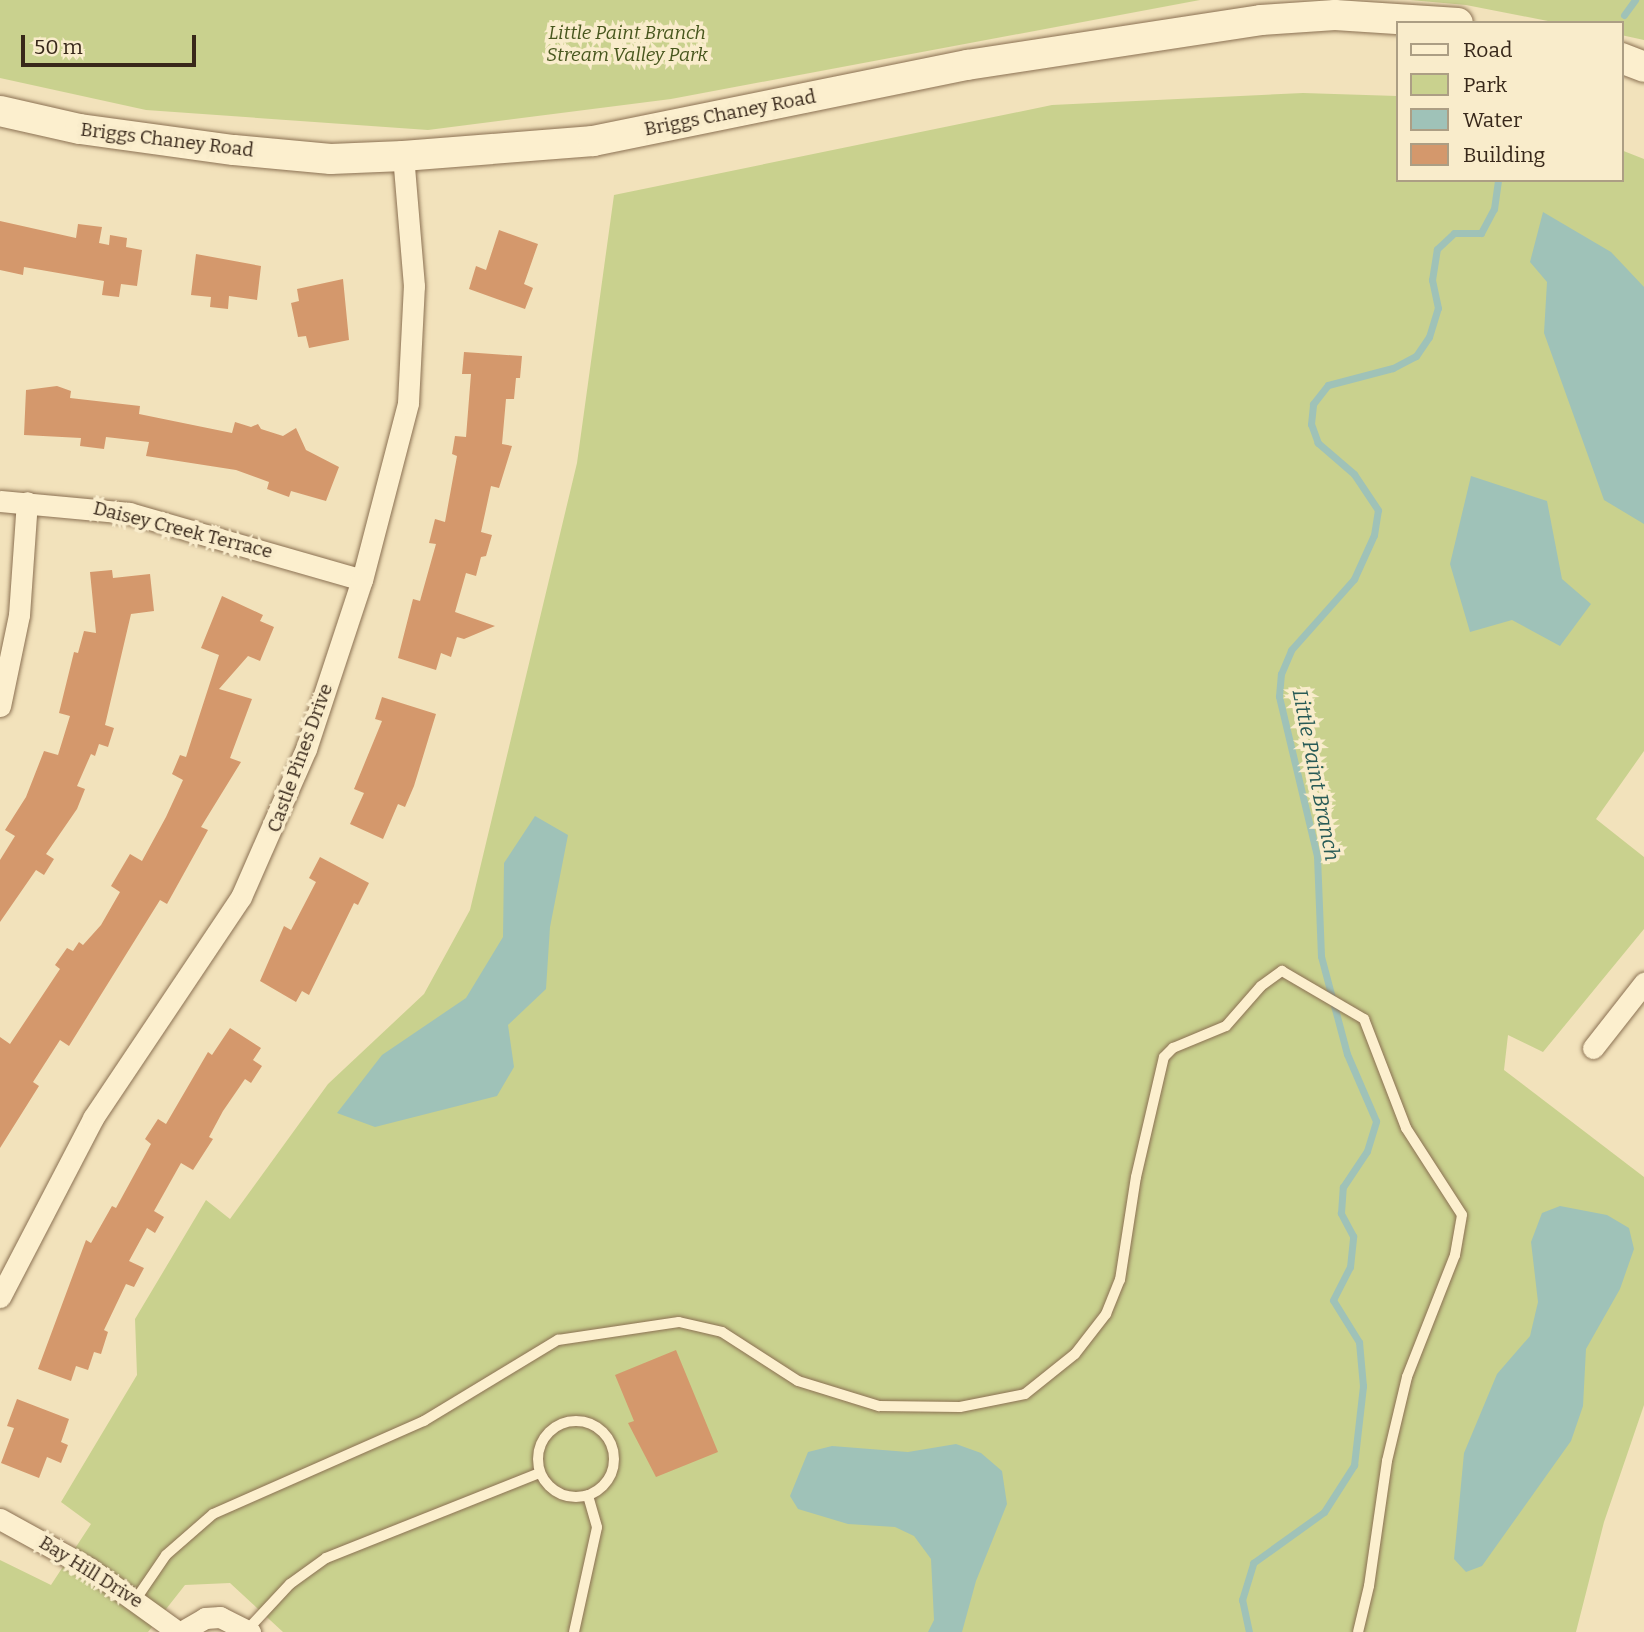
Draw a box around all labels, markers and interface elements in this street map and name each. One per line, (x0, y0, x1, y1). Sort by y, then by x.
scale bar (24, 21, 200, 65)
legend (1396, 21, 1623, 182)
park label: Little Paint Branch Stream Valley Park (546, 22, 708, 66)
text: 50 m (34, 34, 83, 60)
text: Road (1463, 37, 1512, 63)
text: Park (1463, 72, 1507, 98)
street label: Briggs Chaney Road (642, 85, 818, 141)
text: Water (1463, 107, 1522, 133)
street label: Briggs Chaney Road (79, 118, 255, 162)
text: Building (1463, 142, 1545, 168)
street label: Daisey Creek Terrace (91, 497, 275, 563)
street label: Castle Pines Drive (263, 681, 337, 835)
water label: Little Paint Branch (1287, 687, 1345, 863)
street label: Bay Hill Drive (35, 1531, 147, 1613)

